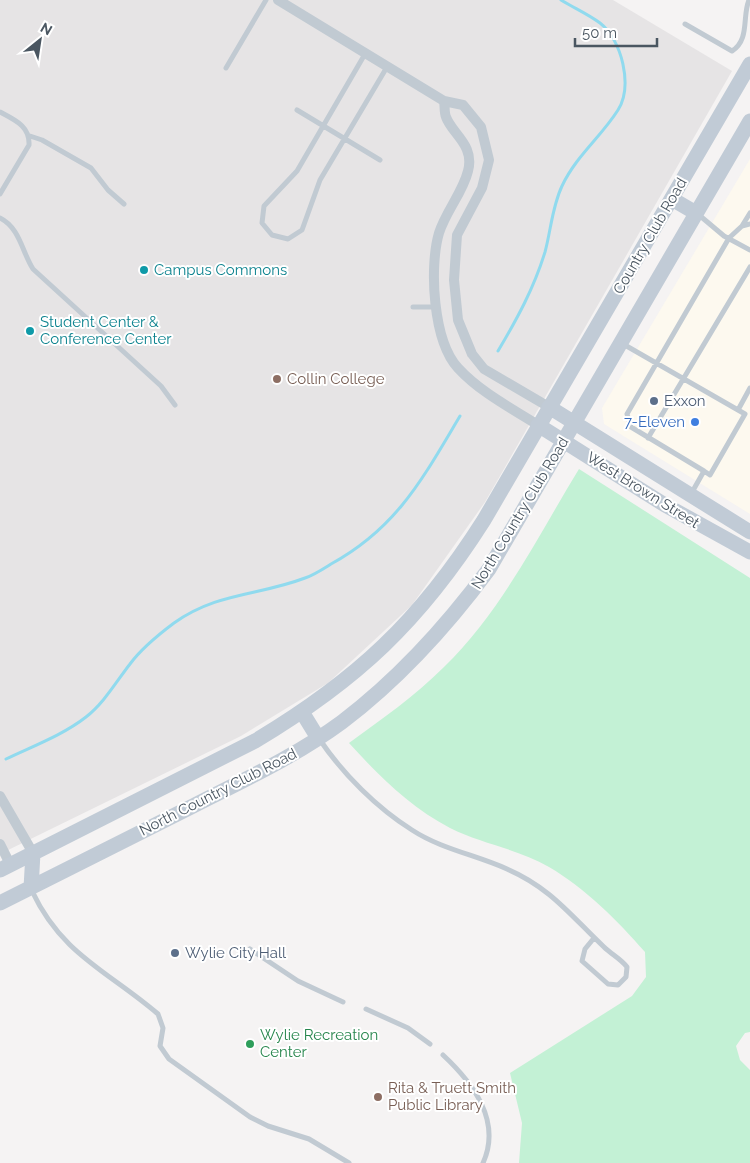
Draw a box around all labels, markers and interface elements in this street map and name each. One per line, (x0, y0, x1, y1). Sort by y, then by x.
north arrow (15, 15, 65, 65)
scale bar (575, 15, 658, 47)
text: N (38, 19, 55, 38)
text: 50 m (582, 24, 617, 42)
street label: Country Club Road (609, 175, 691, 297)
place label: Campus Commons (154, 261, 287, 279)
marker: Campus Commons (138, 264, 150, 276)
place label: Student Center & Conference Center (40, 313, 172, 348)
marker: Student Center & Conference Center (24, 325, 36, 337)
place label: Collin College (287, 370, 385, 388)
marker: Collin College (271, 373, 283, 385)
place label: Exxon (664, 392, 706, 410)
marker: Exxon (648, 395, 660, 407)
place label: 7-Eleven (624, 413, 685, 431)
marker: 7-Eleven (689, 416, 701, 428)
street label: North Country Club Road (467, 434, 573, 592)
street label: West Brown Street (583, 448, 703, 532)
street label: North Country Club Road (136, 744, 300, 840)
place label: Wylie City Hall (185, 944, 287, 962)
marker: Wylie City Hall (169, 947, 181, 959)
place label: Wylie Recreation Center (260, 1026, 378, 1061)
marker: Wylie Recreation Center (244, 1038, 256, 1050)
place label: Rita & Truett Smith Public Library (388, 1079, 516, 1114)
marker: Rita & Truett Smith Public Library (372, 1091, 384, 1103)

